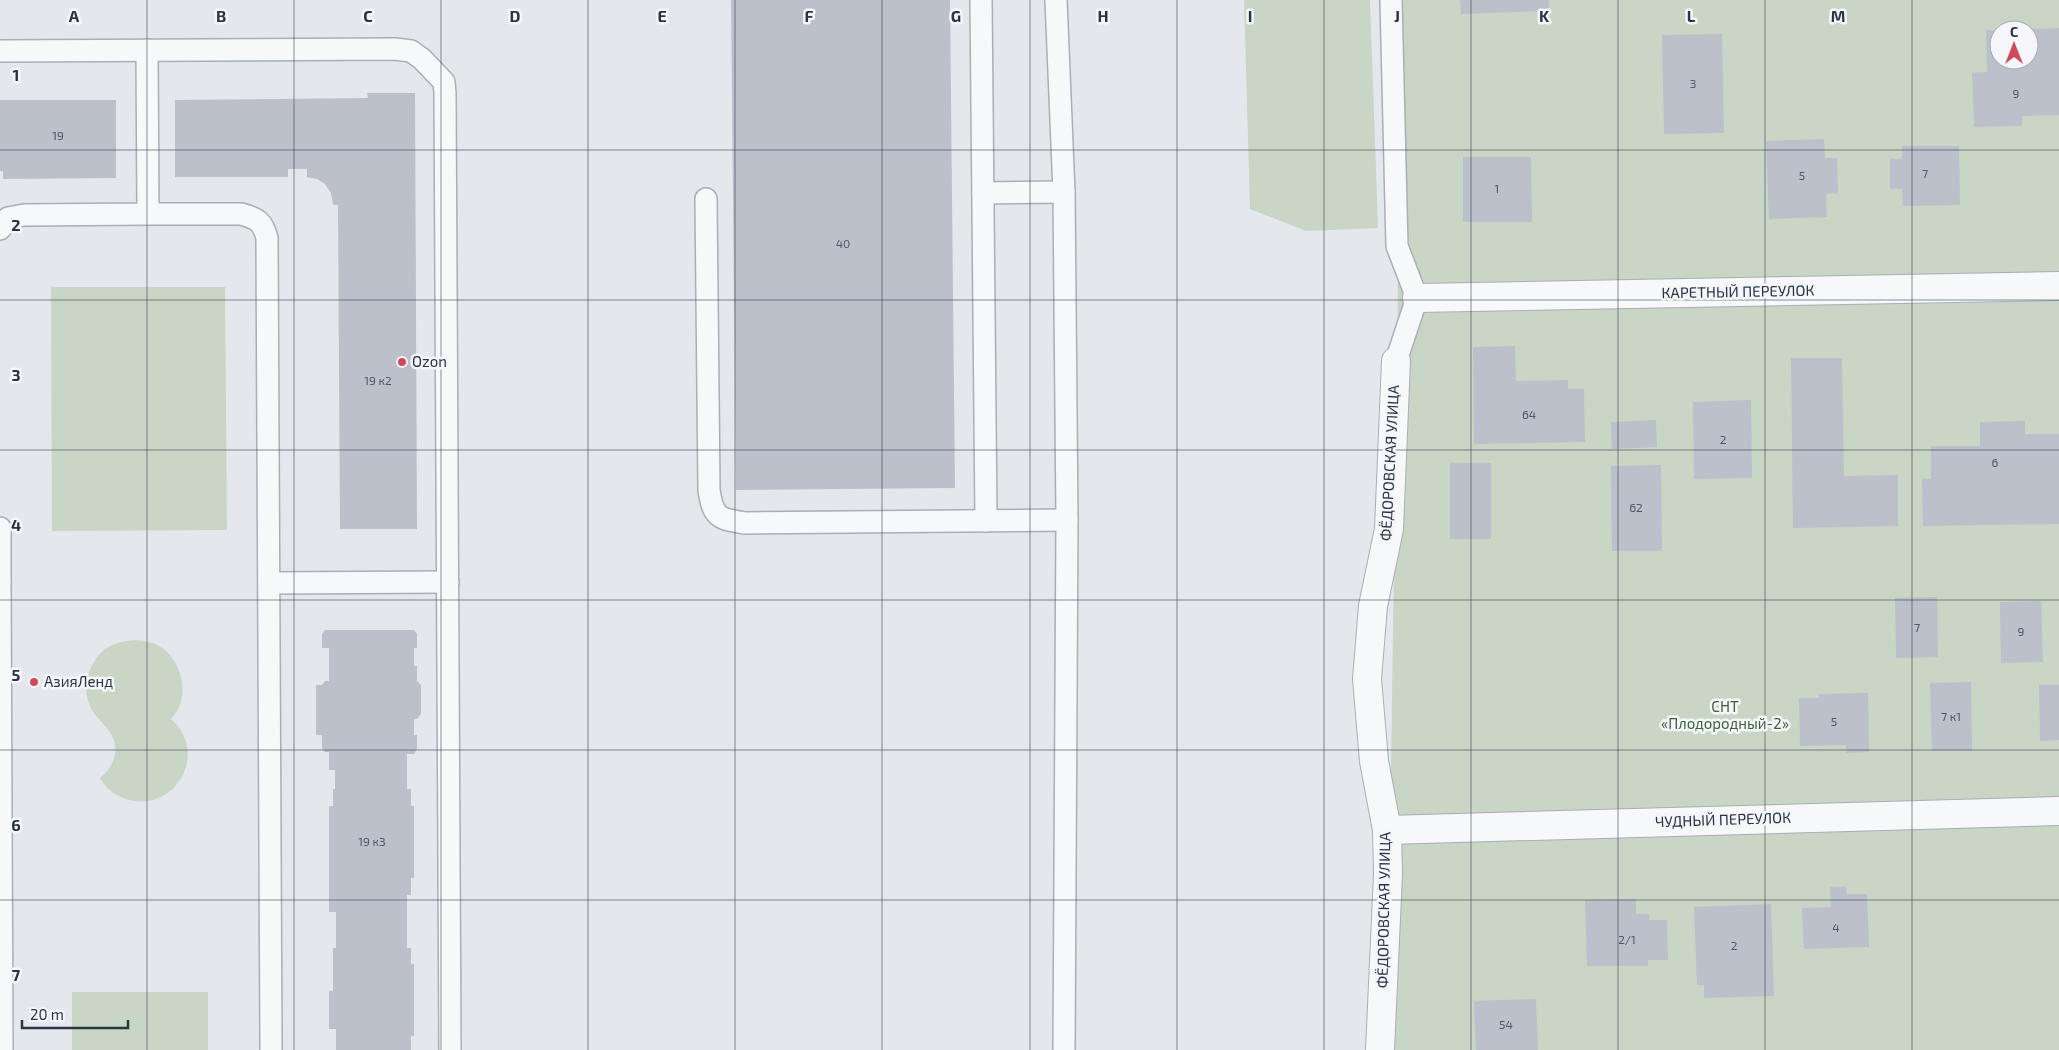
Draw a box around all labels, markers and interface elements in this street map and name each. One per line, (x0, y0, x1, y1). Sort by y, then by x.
text: A (69, 6, 80, 25)
text: B (216, 6, 226, 25)
text: C (363, 6, 373, 25)
text: D (510, 6, 521, 25)
text: E (657, 6, 667, 25)
text: F (805, 6, 814, 25)
text: G (951, 6, 961, 25)
text: H (1097, 6, 1109, 25)
text: I (1248, 6, 1252, 25)
text: J (1394, 6, 1400, 25)
text: K (1539, 6, 1550, 25)
text: L (1687, 6, 1696, 25)
text: M (1831, 6, 1845, 25)
north arrow (1989, 20, 2039, 70)
text: С (2010, 23, 2018, 40)
text: 1 (13, 65, 19, 84)
house number: 3 (1690, 76, 1696, 90)
house number: 9 (2013, 86, 2020, 100)
house number: 19 (52, 128, 64, 142)
house number: 7 (1922, 166, 1928, 180)
house number: 5 (1799, 168, 1805, 182)
house number: 1 (1495, 181, 1499, 195)
text: 2 (11, 215, 21, 234)
house number: 40 (836, 236, 850, 250)
street label: КАРЕТНЫЙ ПЕРЕУЛОК (1661, 281, 1815, 301)
place label: Ozon (412, 352, 447, 370)
marker: Ozon (396, 356, 408, 368)
text: 3 (11, 365, 21, 384)
house number: 19 к2 (364, 373, 392, 387)
street label: ФЁДОРОВСКАЯ УЛИЦА (1376, 384, 1402, 541)
house number: 64 (1522, 407, 1536, 421)
house number: 2 (1720, 432, 1727, 446)
house number: 6 (1992, 455, 1999, 469)
house number: 62 (1629, 500, 1643, 514)
text: 4 (11, 515, 21, 534)
house number: 7 (1914, 620, 1920, 634)
house number: 9 (2018, 624, 2025, 638)
text: 5 (12, 665, 21, 684)
place label: АзияЛенд (44, 672, 113, 690)
marker: АзияЛенд (28, 676, 40, 688)
park label: СНТ «Плодородный-2» (1661, 697, 1789, 732)
house number: 7 к1 (1941, 709, 1961, 723)
house number: 5 (1831, 714, 1837, 728)
street label: ЧУДНЫЙ ПЕРЕУЛОК (1655, 808, 1791, 830)
text: 6 (11, 815, 21, 834)
street label: ФЁДОРОВСКАЯ УЛИЦА (1373, 831, 1393, 988)
house number: 19 к3 (358, 834, 386, 848)
house number: 4 (1832, 920, 1840, 934)
house number: 2/1 (1618, 932, 1636, 946)
house number: 2 (1731, 938, 1738, 952)
text: 7 (12, 965, 21, 984)
scale bar (22, 998, 129, 1030)
text: 20 m (30, 1005, 64, 1023)
house number: 54 (1499, 1017, 1513, 1031)

